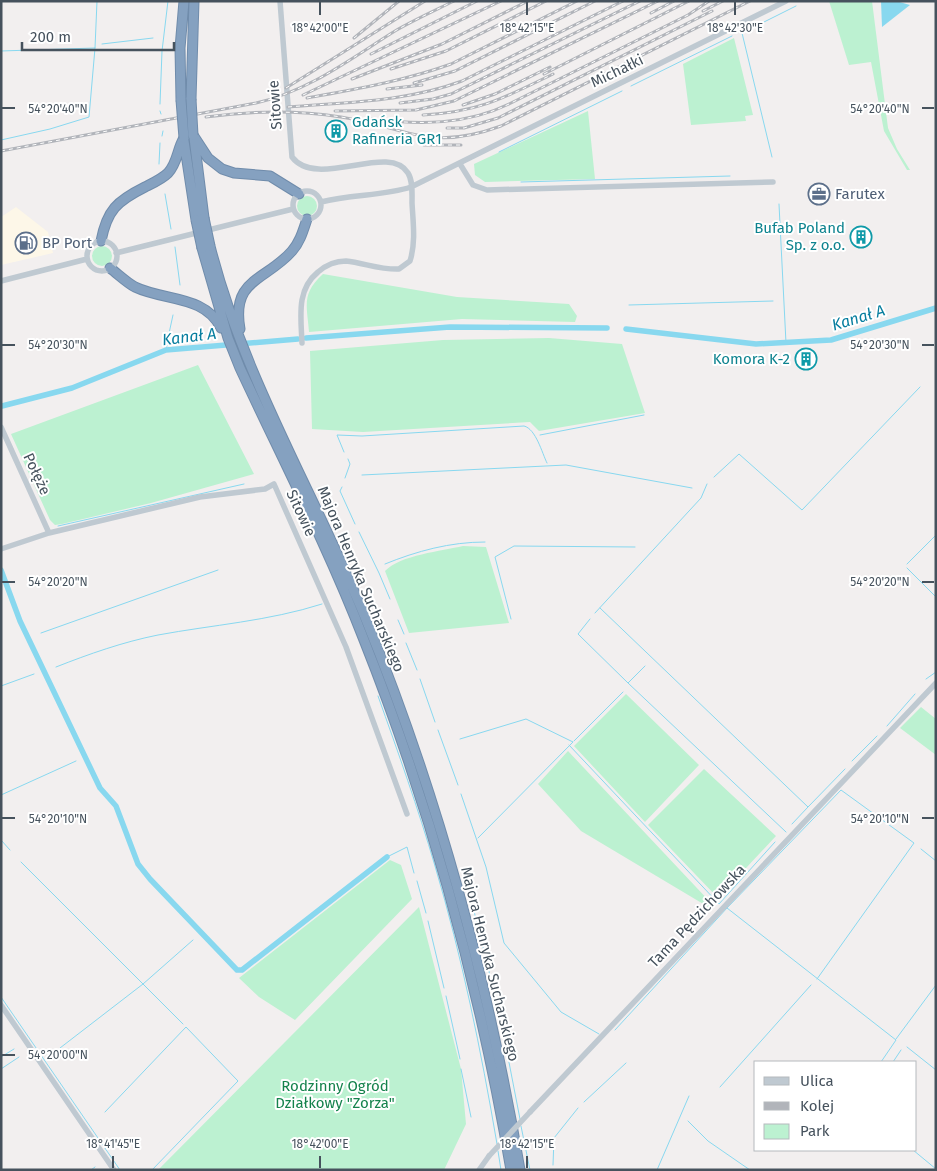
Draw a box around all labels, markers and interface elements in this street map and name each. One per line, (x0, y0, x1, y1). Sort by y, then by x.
scale bar (22, 20, 175, 52)
text: 18°42'00"E (291, 21, 349, 35)
text: 18°42'15"E (500, 21, 554, 35)
text: 18°42'30"E (707, 21, 763, 35)
text: 200 m (30, 28, 71, 46)
street label: Michałki (588, 51, 646, 91)
street label: Sitowie (264, 80, 286, 130)
text: 54°20'40"N (28, 102, 88, 116)
text: 54°20'40"N (850, 102, 910, 116)
place label: Gdańsk Rafineria GR1 (352, 113, 442, 148)
building icon: Gdańsk Rafineria GR1 (324, 119, 348, 143)
office icon: Farutex (807, 182, 831, 206)
place label: Farutex (835, 185, 885, 203)
place label: Bufab Poland Sp. z o.o. (754, 219, 845, 254)
building icon: Bufab Poland Sp. z o.o. (849, 225, 873, 249)
fuel station icon: BP Port (14, 231, 38, 255)
place label: BP Port (42, 234, 93, 252)
water label: Kanał A (829, 300, 887, 335)
water label: Kanał A (161, 324, 217, 349)
text: 54°20'30"N (28, 338, 88, 352)
text: 54°20'30"N (850, 338, 910, 352)
building icon: Komora K-2 (794, 347, 818, 371)
place label: Komora K-2 (713, 350, 790, 368)
street label: Połęże (19, 450, 55, 498)
street label: Majora Henryka Sucharskiego (314, 483, 408, 675)
street label: Sitowie (282, 487, 320, 539)
text: 54°20'20"N (28, 575, 88, 589)
text: 54°20'20"N (850, 575, 910, 589)
text: 54°20'10"N (29, 812, 87, 826)
text: 54°20'10"N (851, 812, 909, 826)
street label: Tama Pędzichowska (645, 861, 749, 971)
street label: Majora Henryka Sucharskiego (457, 865, 523, 1063)
text: 54°20'00"N (28, 1048, 88, 1062)
legend (754, 1061, 917, 1151)
text: Ulica (800, 1072, 834, 1090)
park label: Rodzinny Ogród Działkowy "Zorza" (275, 1077, 395, 1112)
text: Kolej (800, 1097, 834, 1115)
text: Park (800, 1122, 830, 1140)
text: 18°41'45"E (86, 1137, 140, 1151)
text: 18°42'00"E (291, 1137, 349, 1151)
text: 18°42'15"E (500, 1137, 554, 1151)

